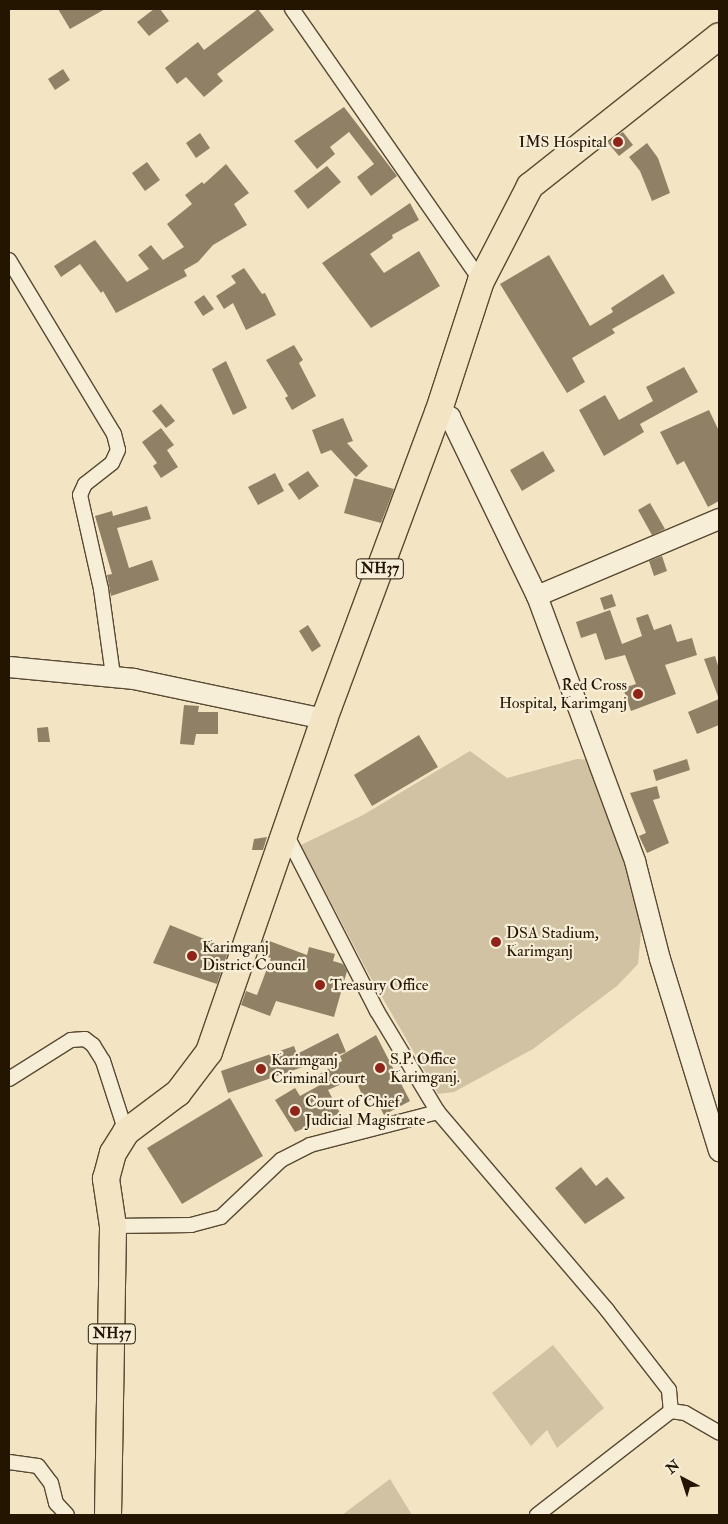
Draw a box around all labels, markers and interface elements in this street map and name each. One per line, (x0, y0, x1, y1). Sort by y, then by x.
place label: IMS Hospital (519, 132, 607, 152)
marker: IMS Hospital (611, 135, 625, 149)
road number: NH37 (355, 556, 405, 582)
place label: Red Cross Hospital, Karimganj (499, 675, 627, 713)
marker: Red Cross Hospital, Karimganj (631, 687, 645, 701)
place label: DSA Stadium, Karimganj (506, 923, 599, 961)
marker: DSA Stadium, Karimganj (490, 936, 502, 948)
place label: Karimganj District Council (202, 937, 306, 975)
marker: Karimganj District Council (186, 950, 198, 962)
place label: Treasury Office (330, 975, 429, 995)
marker: Treasury Office (314, 979, 326, 991)
place label: S.P. Office Karimganj. (390, 1049, 460, 1087)
place label: Karimganj Criminal court (271, 1050, 365, 1088)
marker: S.P. Office Karimganj. (374, 1062, 386, 1074)
marker: Karimganj Criminal court (255, 1063, 267, 1075)
place label: Court of Chief Judicial Magistrate (305, 1092, 425, 1130)
marker: Court of Chief Judicial Magistrate (289, 1105, 301, 1117)
road number: NH37 (87, 1322, 137, 1346)
north arrow (658, 1454, 708, 1504)
text: N (663, 1457, 683, 1478)

